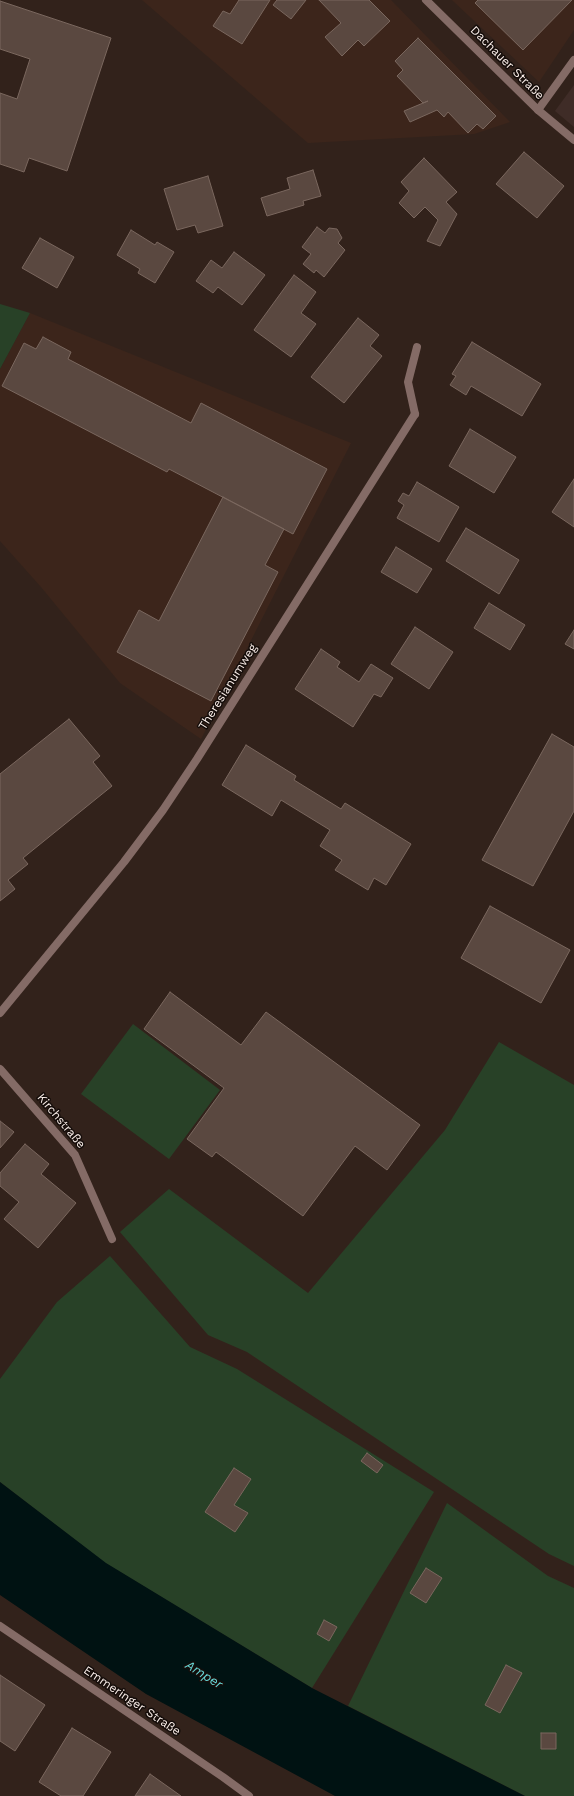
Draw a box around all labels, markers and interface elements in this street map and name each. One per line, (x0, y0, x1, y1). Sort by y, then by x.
street label: Dachauer Straße (467, 23, 547, 103)
street label: Theresianumweg (196, 641, 260, 733)
street label: Kirchstraße (34, 1091, 88, 1151)
water label: Amper (182, 1658, 226, 1692)
street label: Emmeringer Straße (81, 1663, 183, 1739)

